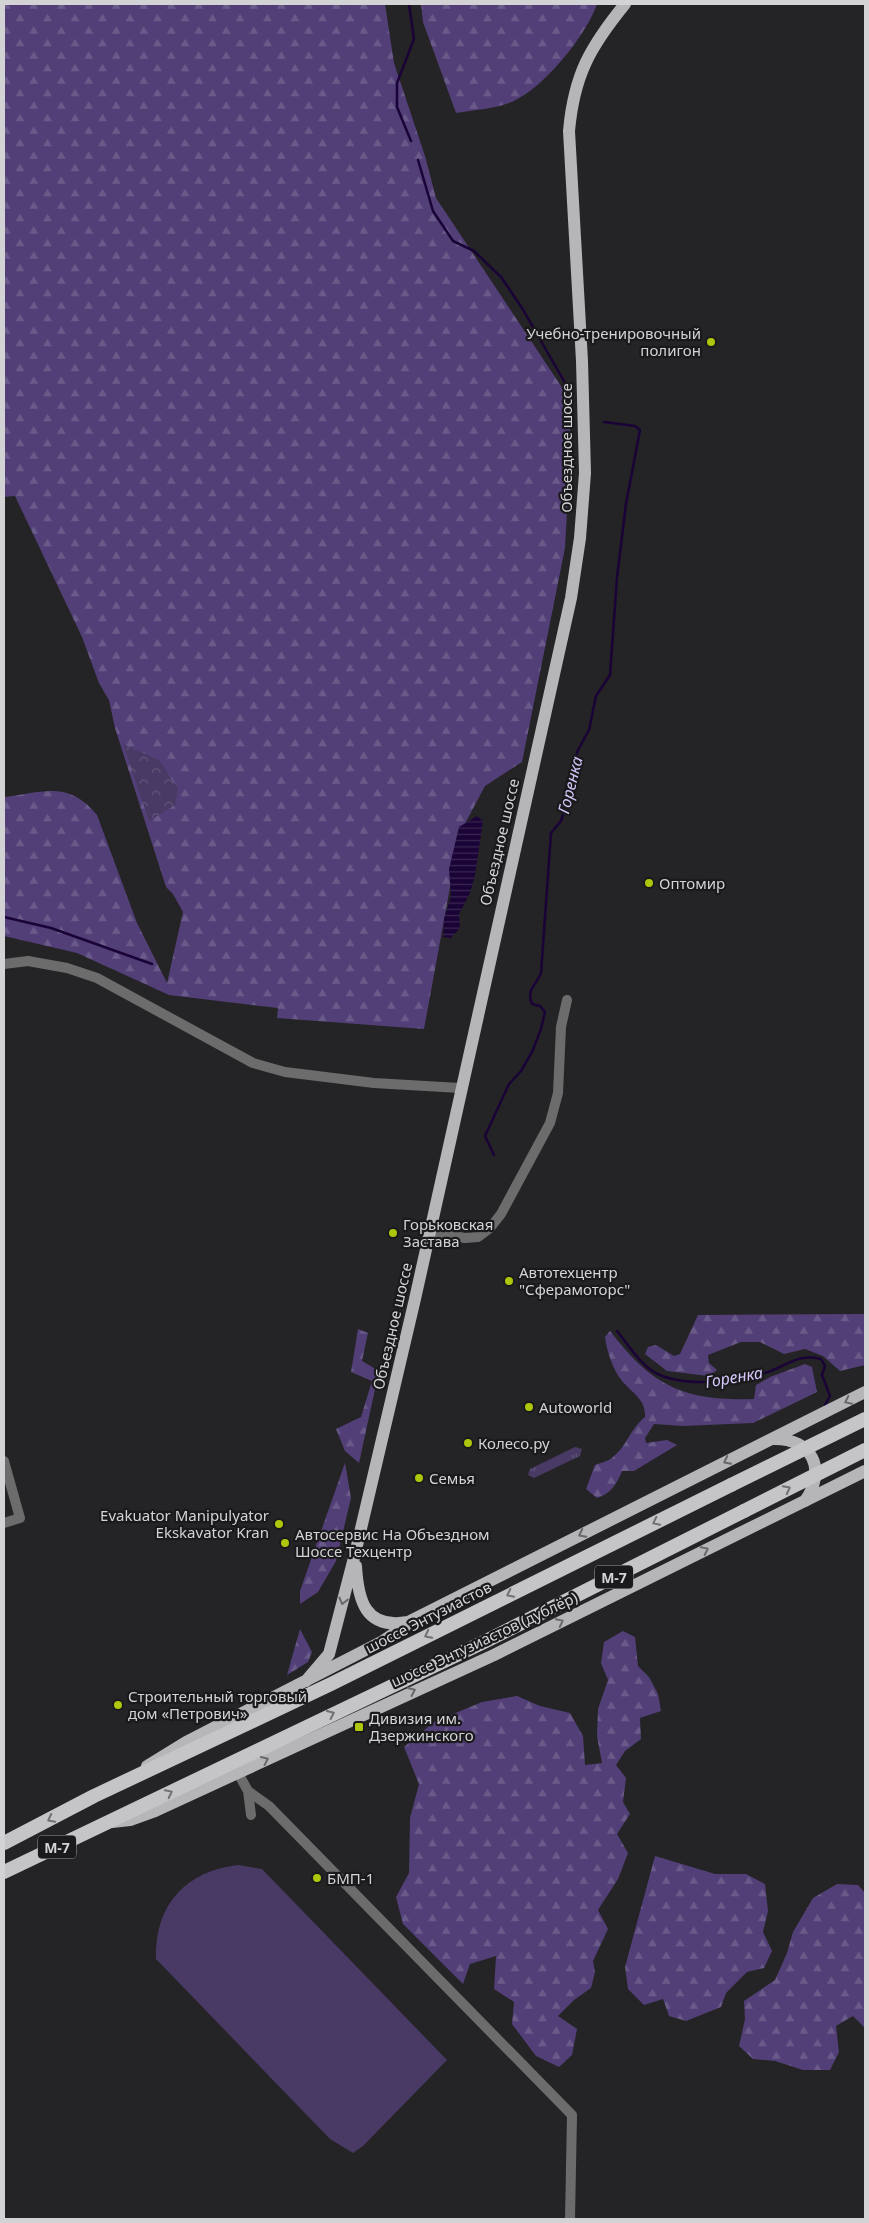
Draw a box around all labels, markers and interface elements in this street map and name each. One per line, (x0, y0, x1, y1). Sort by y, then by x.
place label: Учебно-тренировочный полигон (526, 323, 701, 360)
marker: Учебно-тренировочный полигон (705, 336, 717, 348)
street label: Объездное шоссе (556, 383, 576, 513)
water label: Горенка (552, 754, 588, 816)
street label: Объездное шоссе (475, 777, 523, 907)
place label: Оптомир (659, 873, 725, 893)
marker: Оптомир (643, 877, 655, 889)
place label: Горьковская Застава (403, 1214, 493, 1251)
marker: Горьковская Застава (387, 1227, 399, 1239)
street label: Объездное шоссе (368, 1261, 416, 1391)
place label: Автотехцентр "Сферамоторс" (519, 1262, 630, 1299)
marker: Автотехцентр "Сферамоторс" (503, 1275, 515, 1287)
water label: Горенка (703, 1361, 765, 1393)
one-way arrow (845, 1394, 854, 1404)
place label: Autoworld (539, 1397, 612, 1417)
marker: Autoworld (523, 1401, 535, 1413)
place label: Колесо.ру (478, 1433, 550, 1453)
marker: Колесо.ру (462, 1437, 474, 1449)
one-way arrow (723, 1455, 732, 1465)
place label: Семья (429, 1468, 475, 1488)
marker: Семья (413, 1472, 425, 1484)
one-way arrow (782, 1485, 791, 1495)
place label: Evakuator Manipulyator Ekskavator Kran (100, 1505, 269, 1542)
one-way arrow (652, 1516, 661, 1526)
marker: Evakuator Manipulyator Ekskavator Kran (273, 1518, 285, 1530)
place label: Автосервис На Объездном Шоссе Техцентр (295, 1524, 490, 1561)
one-way arrow (578, 1528, 587, 1538)
marker: Автосервис На Объездном Шоссе Техцентр (279, 1537, 291, 1549)
one-way arrow (700, 1546, 709, 1556)
road number: М-7 (595, 1565, 633, 1588)
street label: шоссе Энтузиастов (362, 1577, 494, 1657)
street label: шоссе Энтузиастов (дублёр) (387, 1587, 581, 1691)
one-way arrow (506, 1588, 515, 1598)
one-way arrow (338, 1597, 349, 1606)
one-way arrow (554, 1618, 563, 1628)
one-way arrow (425, 1629, 434, 1639)
place label: Строительный торговый дом «Петрович» (128, 1686, 307, 1723)
one-way arrow (407, 1687, 416, 1698)
marker: Строительный торговый дом «Петрович» (112, 1699, 124, 1711)
place label: Дивизия им. Дзержинского (369, 1708, 474, 1745)
one-way arrow (326, 1709, 335, 1720)
marker: Дивизия им. Дзержинского (353, 1721, 365, 1733)
one-way arrow (260, 1756, 269, 1766)
one-way arrow (164, 1788, 173, 1799)
one-way arrow (47, 1813, 56, 1823)
road number: М-7 (38, 1835, 76, 1858)
place label: БМП-1 (327, 1868, 374, 1888)
marker: БМП-1 (311, 1872, 323, 1884)

